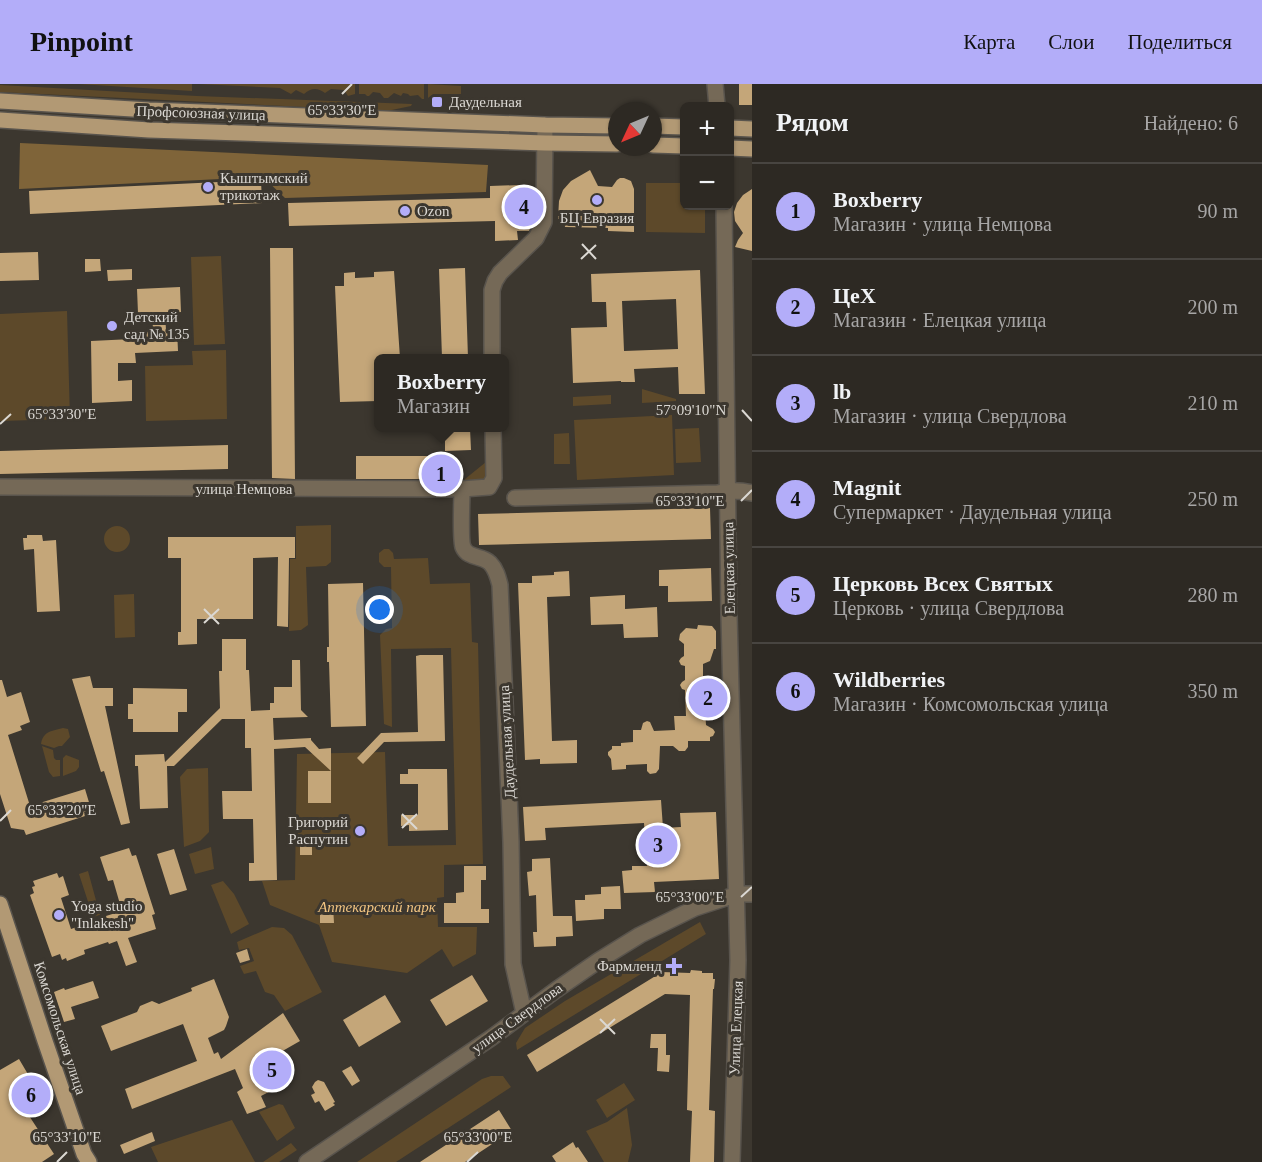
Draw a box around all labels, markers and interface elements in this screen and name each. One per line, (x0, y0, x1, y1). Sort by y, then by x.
text: Pinpoint (30, 26, 133, 57)
text: Карта (963, 30, 1015, 54)
text: Слои (1048, 30, 1094, 54)
text: Поделиться (1127, 30, 1232, 54)
place label: Даудельная (449, 94, 522, 110)
marker: Даудельная (430, 95, 444, 109)
text: 65°33'30"E (308, 102, 377, 118)
north arrow (608, 102, 662, 156)
map controls (680, 102, 734, 210)
button: + (680, 102, 734, 156)
street label: Профсоюзная улица (136, 103, 266, 123)
text: Рядом (776, 108, 849, 137)
text: Найдено: 6 (1144, 112, 1238, 134)
button: − (680, 156, 734, 210)
place label: Кыштымский трикотаж (220, 170, 308, 203)
marker: Кыштымский трикотаж (201, 180, 215, 194)
pin: 4 (504, 184, 544, 230)
text: Boxberry (833, 187, 922, 212)
marker: БЦ Евразия (590, 193, 604, 207)
text: 1 (791, 200, 801, 222)
text: 90 m (1197, 200, 1238, 222)
place label: Ozon (417, 203, 450, 219)
marker: Ozon (398, 204, 412, 218)
place label: БЦ Евразия (560, 210, 634, 226)
text: Магазин · улица Немцова (833, 213, 1052, 235)
text: ЦеХ (833, 283, 876, 308)
text: 2 (791, 296, 801, 318)
text: 200 m (1187, 296, 1238, 318)
place label: Детский сад № 135 (124, 309, 189, 342)
text: Магазин · Елецкая улица (833, 309, 1046, 331)
marker: Детский сад № 135 (105, 319, 119, 333)
popup (374, 354, 509, 432)
text: Boxberry (397, 369, 486, 394)
text: lb (833, 379, 851, 404)
text: 3 (791, 392, 801, 414)
text: 210 m (1187, 392, 1238, 414)
text: Магазин (397, 395, 470, 417)
text: 57°09'10"N (656, 402, 726, 418)
text: Магазин · улица Свердлова (833, 405, 1067, 427)
text: 65°33'30"E (28, 406, 97, 422)
pin: 1 (422, 452, 460, 496)
text: Magnit (833, 475, 901, 500)
street label: улица Немцова (196, 481, 293, 497)
text: 4 (791, 488, 801, 510)
text: 250 m (1187, 488, 1238, 510)
text: 65°33'10"E (656, 493, 725, 509)
text: Супермаркет · Даудельная улица (833, 501, 1112, 523)
street label: Елецкая улица (720, 521, 738, 615)
text: Церковь Всех Святых (833, 571, 1053, 596)
text: 5 (791, 584, 801, 606)
text: 280 m (1187, 584, 1238, 606)
your location (365, 595, 394, 624)
text: Церковь · улица Свердлова (833, 597, 1064, 619)
text: Wildberries (833, 667, 945, 692)
pin: 2 (688, 676, 728, 720)
text: 6 (791, 680, 801, 702)
text: 350 m (1187, 680, 1238, 702)
street label: Даудельная улица (496, 684, 518, 799)
text: Магазин · Комсомольская улица (833, 693, 1108, 715)
text: 65°33'20"E (28, 802, 97, 818)
place label: Григорий Распутин (288, 814, 348, 847)
pin: 3 (638, 822, 678, 867)
marker: Григорий Распутин (353, 824, 367, 838)
text: 65°33'00"E (656, 889, 725, 905)
place label: Yoga studio "Inlakesh" (71, 898, 142, 931)
park label: Аптекарский парк (317, 899, 437, 915)
marker: Yoga studio "Inlakesh" (52, 908, 66, 922)
place label: Фармленд (597, 958, 662, 974)
street label: Комсомольская улица (31, 959, 89, 1097)
marker: Фармленд (667, 959, 681, 973)
street label: улица Свердлова (469, 980, 566, 1056)
street label: Улица Елецкая (726, 980, 746, 1076)
pin: 5 (252, 1048, 292, 1092)
pin: 6 (12, 1072, 51, 1118)
text: 65°33'10"E (33, 1129, 102, 1145)
text: 65°33'00"E (444, 1129, 513, 1145)

